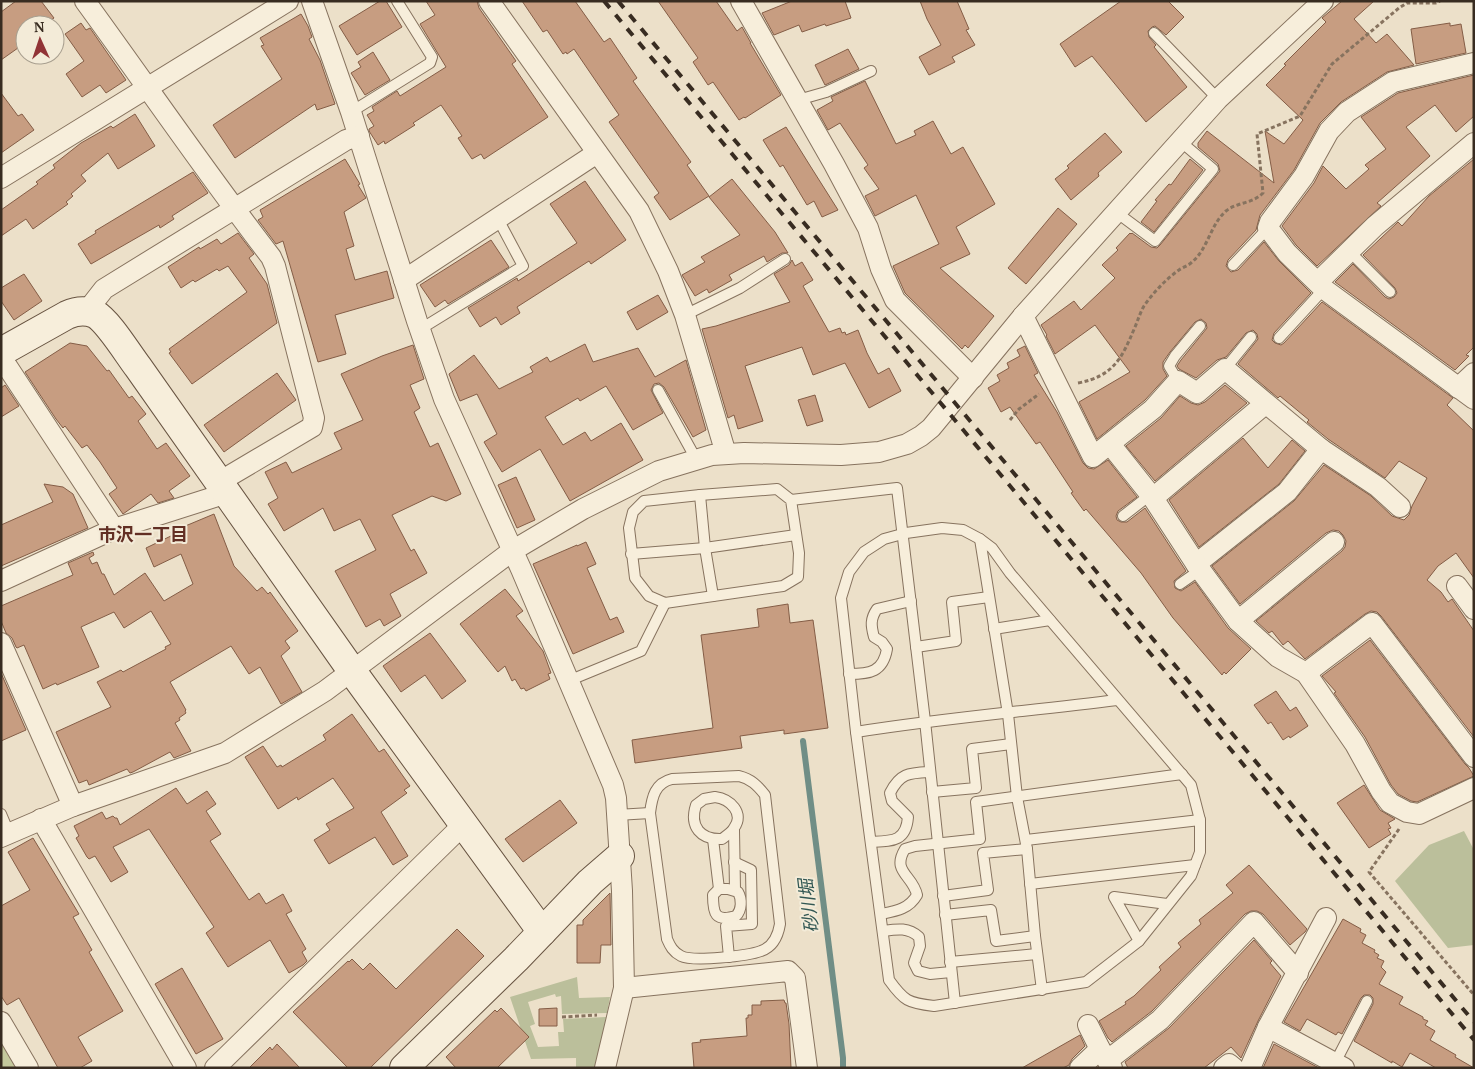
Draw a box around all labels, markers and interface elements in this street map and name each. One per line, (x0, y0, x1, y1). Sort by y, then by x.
north arrow (15, 15, 65, 65)
text: N (33, 17, 45, 36)
district label: 市沢一丁目 (98, 522, 188, 546)
water label: 砂川堀 (792, 875, 823, 934)

